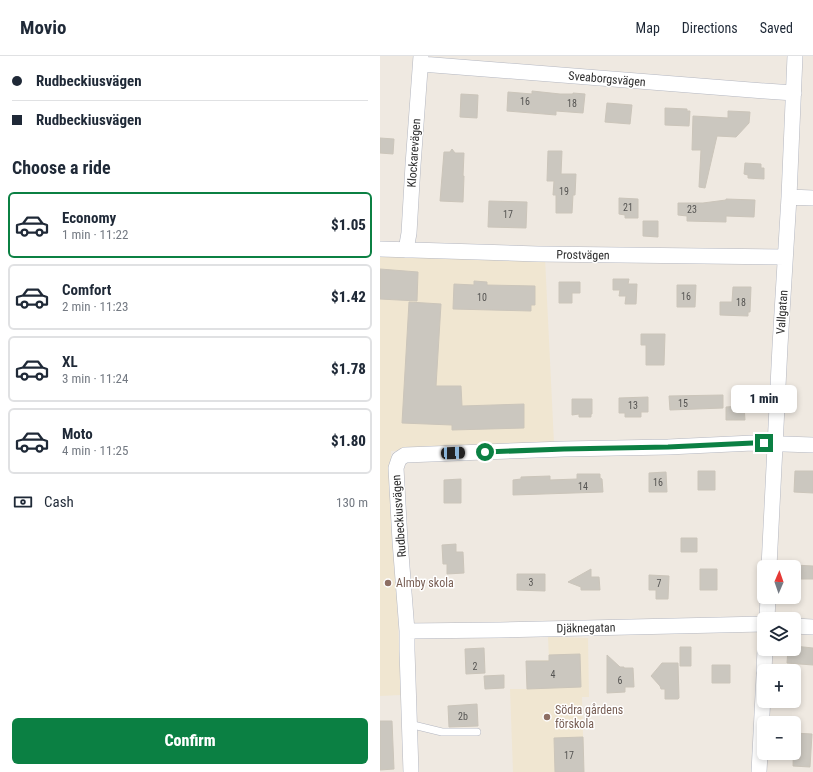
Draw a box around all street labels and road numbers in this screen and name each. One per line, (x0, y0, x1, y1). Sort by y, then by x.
street label: Sveaborgsvägen (568, 69, 646, 89)
street label: Klockarevägen (405, 118, 423, 188)
street label: Prostvägen (556, 248, 610, 262)
street label: Vallgatan (773, 289, 791, 335)
street label: Rudbeckiusvägen (389, 474, 409, 558)
street label: Djäknegatan (556, 620, 616, 636)

